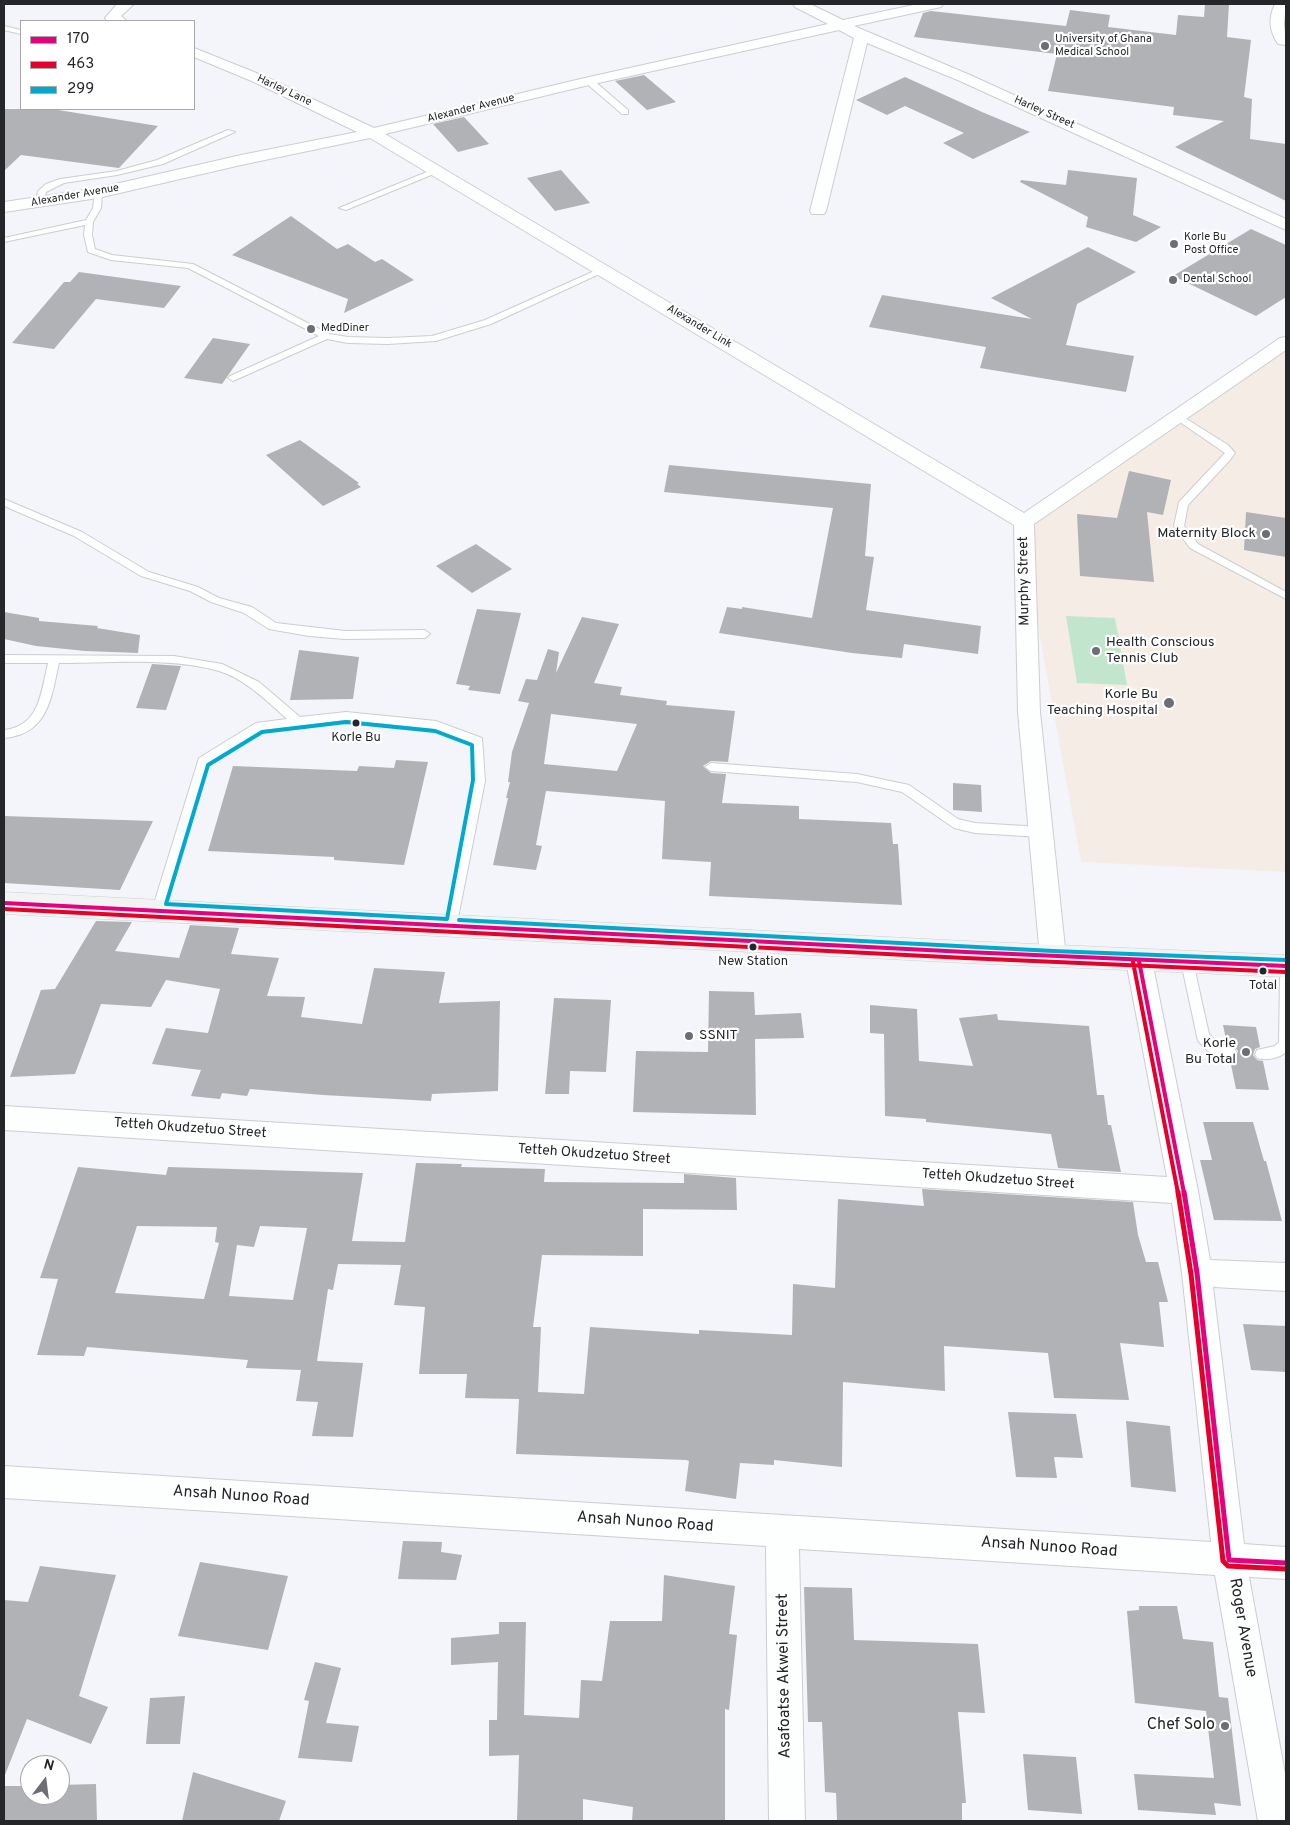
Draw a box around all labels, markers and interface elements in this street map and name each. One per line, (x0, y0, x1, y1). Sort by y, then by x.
legend (20, 20, 195, 110)
text: 170 (67, 30, 90, 49)
place label: University of Ghana Medical School (1055, 33, 1152, 59)
marker: University of Ghana Medical School (1039, 40, 1051, 52)
text: 463 (67, 55, 94, 74)
street label: Harley Lane (255, 73, 313, 109)
text: 299 (67, 80, 94, 99)
street label: Alexander Avenue (426, 92, 516, 126)
street label: Harley Street (1012, 94, 1076, 132)
street label: Alexander Avenue (30, 182, 120, 210)
place label: Korle Bu Post Office (1184, 231, 1239, 257)
marker: Korle Bu Post Office (1168, 238, 1180, 250)
place label: Dental School (1183, 273, 1251, 287)
marker: Dental School (1167, 274, 1179, 286)
street label: Alexander Link (664, 302, 734, 352)
place label: MedDiner (321, 322, 369, 336)
marker: MedDiner (305, 323, 317, 335)
place label: Maternity Block (1157, 526, 1256, 542)
marker: Maternity Block (1260, 528, 1272, 540)
street label: Murphy Street (1016, 536, 1034, 626)
place label: Health Conscious Tennis Club (1106, 635, 1214, 668)
marker: Health Conscious Tennis Club (1090, 645, 1102, 657)
place label: Korle Bu Teaching Hospital (1047, 687, 1158, 720)
marker: Korle Bu Teaching Hospital (1162, 696, 1176, 710)
marker: Korle Bu (351, 718, 361, 728)
place label: Korle Bu (331, 730, 381, 746)
marker: New Station (748, 942, 758, 952)
place label: New Station (718, 954, 788, 970)
marker: Total (1258, 966, 1268, 976)
place label: Total (1249, 978, 1277, 994)
place label: SSNIT (699, 1028, 738, 1044)
marker: SSNIT (683, 1030, 695, 1042)
place label: Korle Bu Total (1185, 1036, 1236, 1068)
marker: Korle Bu Total (1240, 1046, 1252, 1058)
street label: Tetteh Okudzetuo Street (113, 1115, 267, 1143)
street label: Tetteh Okudzetuo Street (517, 1141, 671, 1169)
street label: Tetteh Okudzetuo Street (921, 1166, 1075, 1194)
street label: Ansah Nunoo Road (172, 1483, 310, 1511)
street label: Ansah Nunoo Road (576, 1509, 714, 1537)
street label: Ansah Nunoo Road (980, 1534, 1118, 1562)
street label: Roger Avenue (1224, 1577, 1260, 1679)
street label: Asafoatse Akwei Street (774, 1593, 796, 1759)
place label: Chef Solo (1147, 1716, 1215, 1736)
marker: Chef Solo (1219, 1720, 1231, 1732)
north arrow (20, 1755, 70, 1805)
text: N (42, 1756, 56, 1776)

